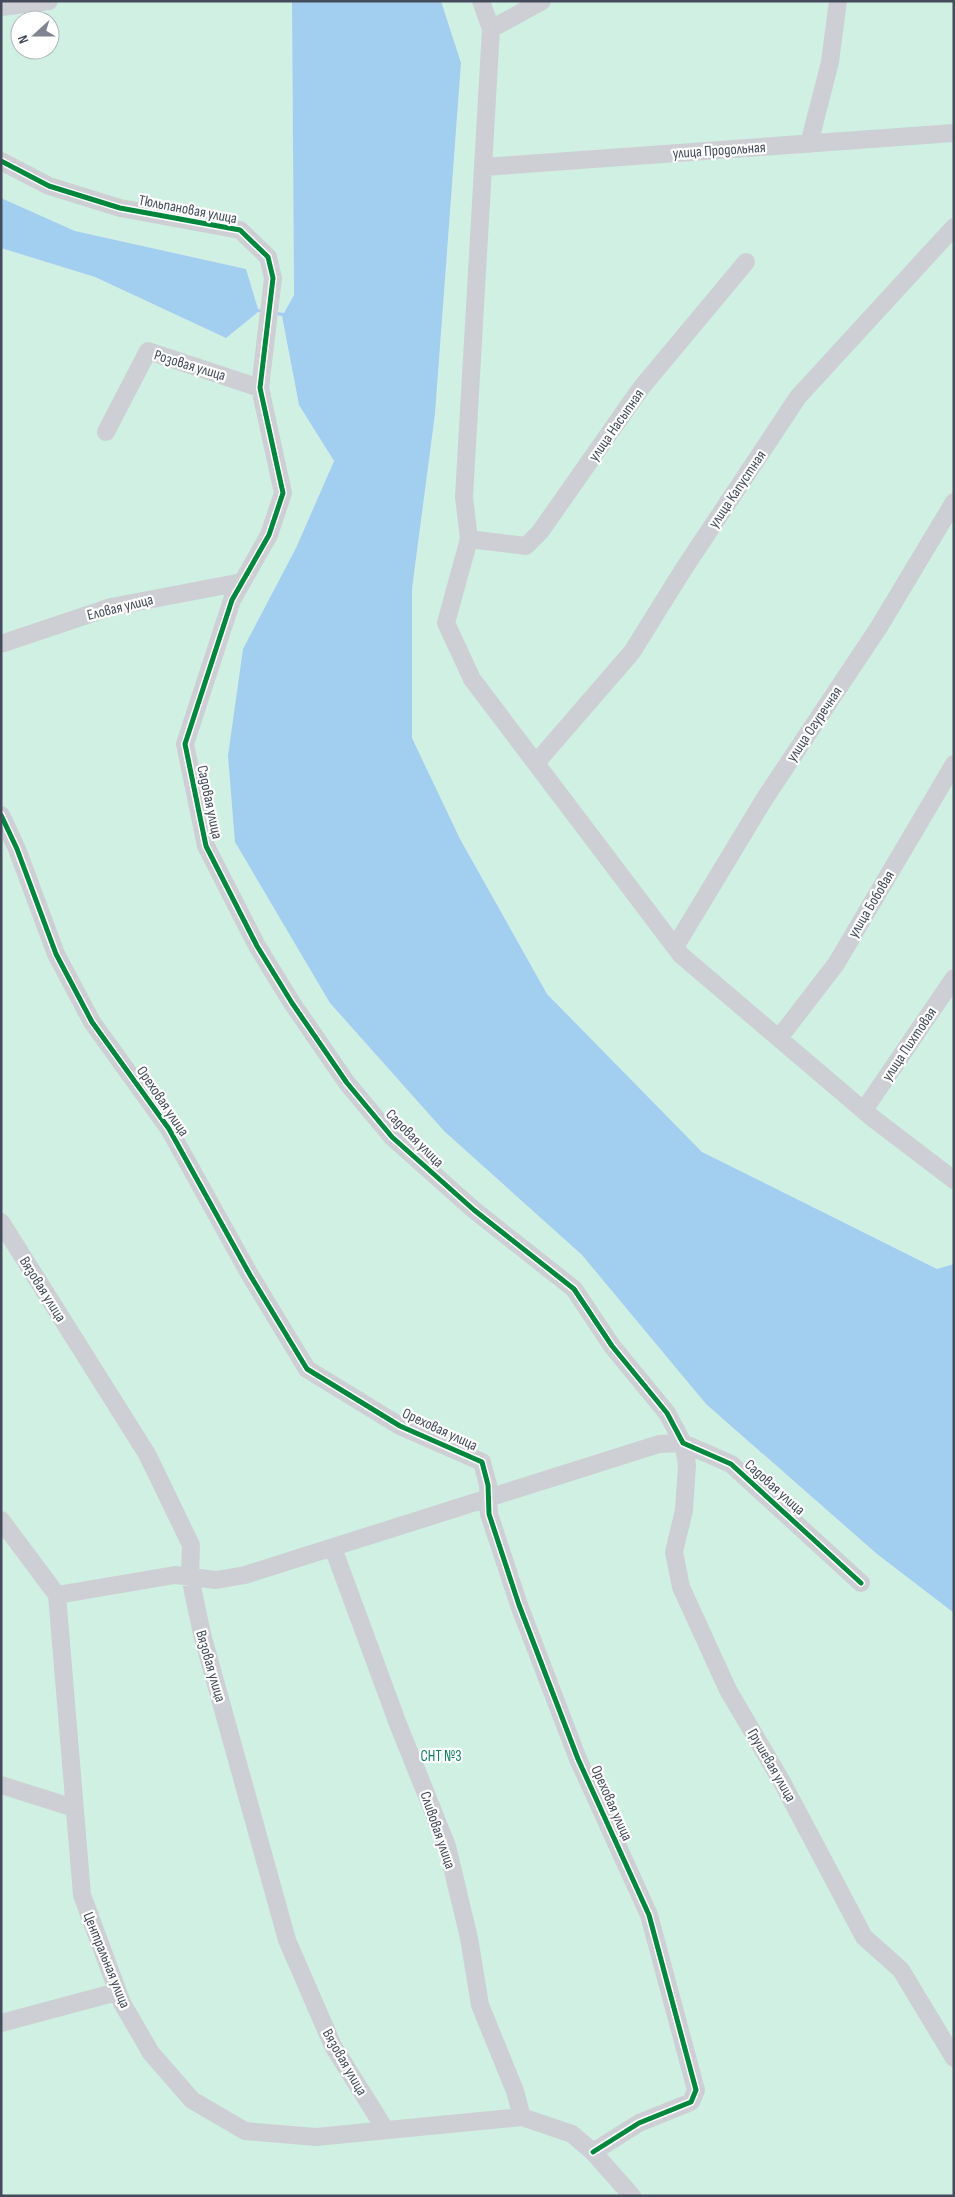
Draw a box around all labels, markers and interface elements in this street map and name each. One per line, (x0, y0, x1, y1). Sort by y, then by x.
north arrow (10, 10, 60, 60)
text: N (14, 33, 33, 46)
street label: улица Продольная (672, 138, 766, 163)
street label: Тюльпановая улица (137, 191, 239, 228)
street label: Розовая улица (152, 346, 228, 385)
street label: улица Насыпная (585, 385, 648, 465)
street label: улица Капустная (704, 447, 770, 532)
street label: Еловая улица (85, 590, 155, 625)
street label: улица Огуречная (782, 683, 847, 765)
street label: Садовая улица (192, 764, 227, 841)
street label: улица Бобовая (844, 867, 899, 941)
street label: улица Пихтовая (878, 1004, 941, 1085)
street label: Ореховая улица (132, 1063, 193, 1140)
street label: Садовая улица (381, 1105, 448, 1172)
street label: Вязовая улица (15, 1253, 70, 1326)
street label: Ореховая улица (399, 1404, 481, 1455)
street label: Садовая улица (741, 1455, 809, 1520)
street label: Вязовая улица (191, 1628, 230, 1704)
street label: Грушевая улица (743, 1725, 800, 1805)
park label: СНТ №3 (421, 1747, 461, 1766)
street label: Ореховая улица (586, 1762, 637, 1844)
street label: Сливовая улица (415, 1789, 460, 1872)
street label: Центральная улица (79, 1909, 135, 2011)
street label: Вязовая улица (318, 2026, 371, 2099)

